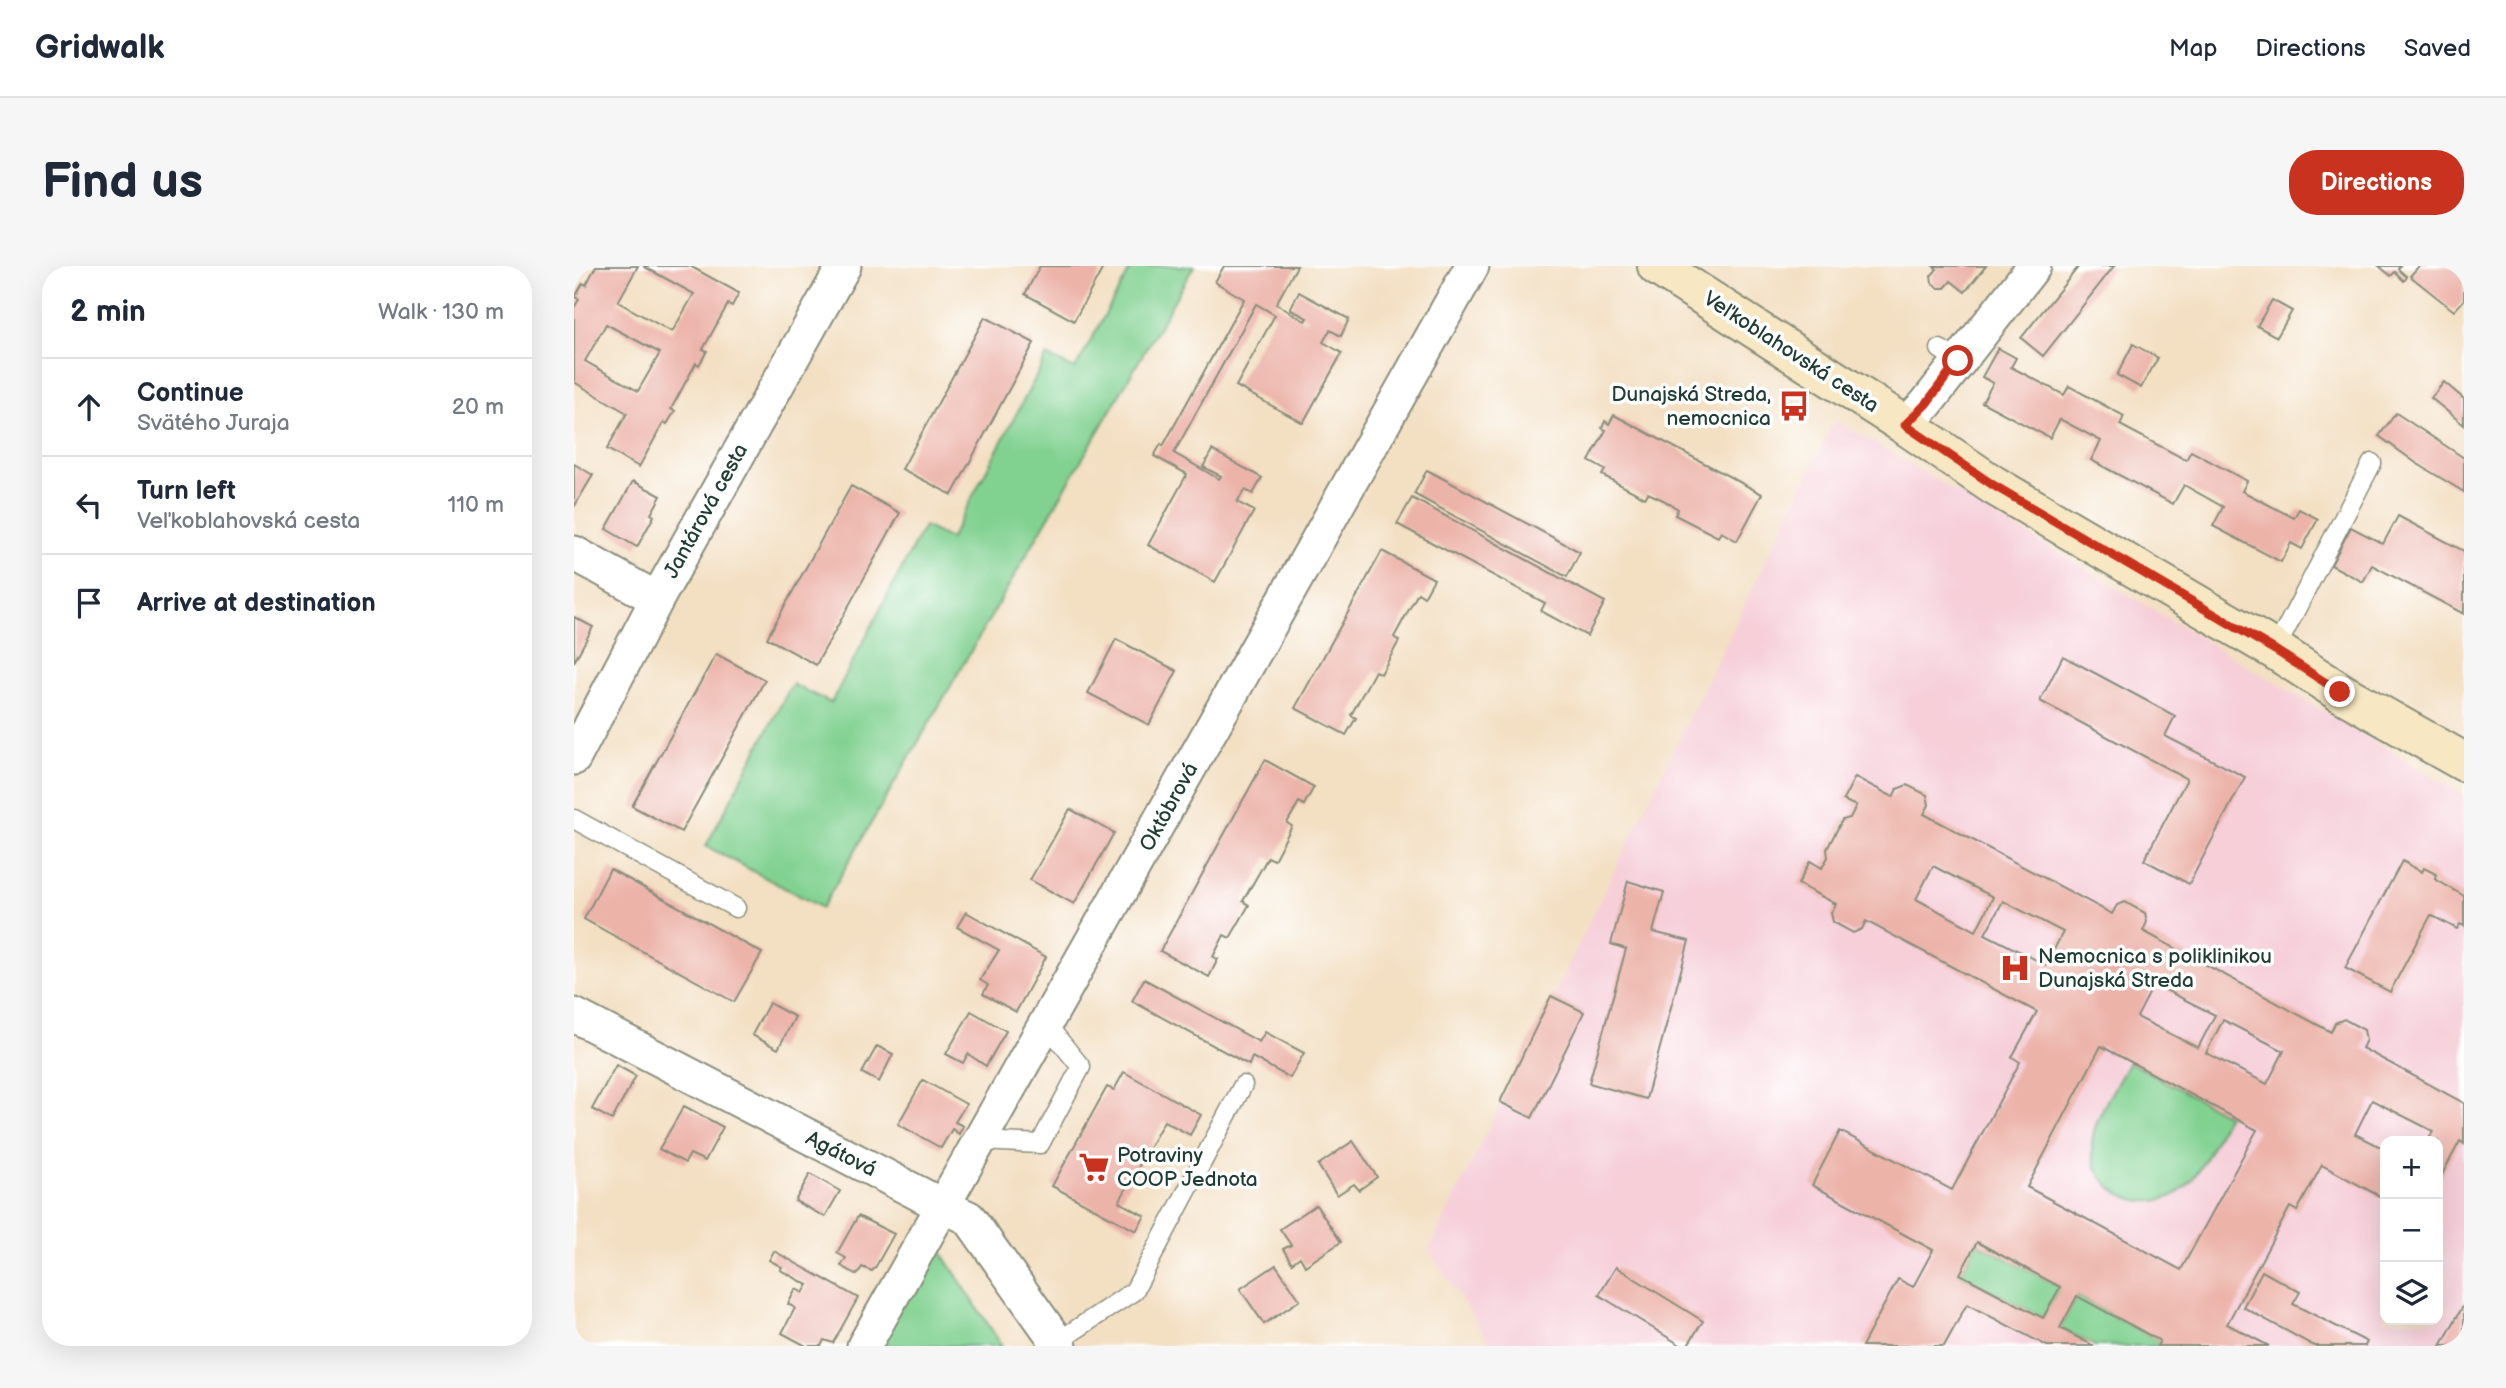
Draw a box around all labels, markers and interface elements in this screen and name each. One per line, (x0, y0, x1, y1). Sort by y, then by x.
text: Gridwalk (35, 28, 165, 68)
text: Map (2169, 34, 2217, 63)
text: Directions (2255, 34, 2366, 63)
text: Saved (2404, 34, 2471, 63)
button: Directions (2289, 150, 2464, 215)
text: Find us (42, 153, 203, 212)
street label: Veľkoblahovská cesta (1699, 286, 1883, 418)
text: 2 min (70, 294, 146, 330)
text: Walk · 130 m (378, 298, 504, 326)
route start (1942, 345, 1973, 376)
text: Continue (137, 378, 244, 409)
place label: Dunajská Streda, nemocnica (1611, 382, 1771, 431)
icon: ahead (70, 388, 108, 426)
bus stop icon: Dunajská Streda, nemocnica (1777, 389, 1811, 423)
text: 20 m (452, 393, 504, 421)
text: Svätého Juraja (137, 409, 290, 437)
street label: Jantárová cesta (659, 439, 753, 583)
text: Turn left (137, 476, 236, 507)
icon: left (70, 486, 108, 524)
text: 110 m (447, 491, 504, 519)
text: Veľkoblahovská cesta (137, 507, 360, 535)
icon: arrive (70, 584, 108, 622)
text: Arrive at destination (137, 588, 376, 619)
route end (2324, 676, 2355, 707)
street label: Októbrová (1134, 758, 1204, 856)
place label: Nemocnica s poliklinikou Dunajská Streda (2038, 944, 2272, 993)
hospital icon: Nemocnica s poliklinikou Dunajská Streda (1998, 951, 2032, 985)
street label: Agátová (802, 1126, 880, 1182)
map controls (2380, 1136, 2443, 1325)
button: + (2380, 1136, 2443, 1199)
place label: Potraviny COOP Jednota (1117, 1143, 1258, 1192)
supermarket icon: Potraviny COOP Jednota (1077, 1150, 1111, 1184)
button: − (2380, 1199, 2443, 1262)
button: layers (2380, 1262, 2443, 1325)

